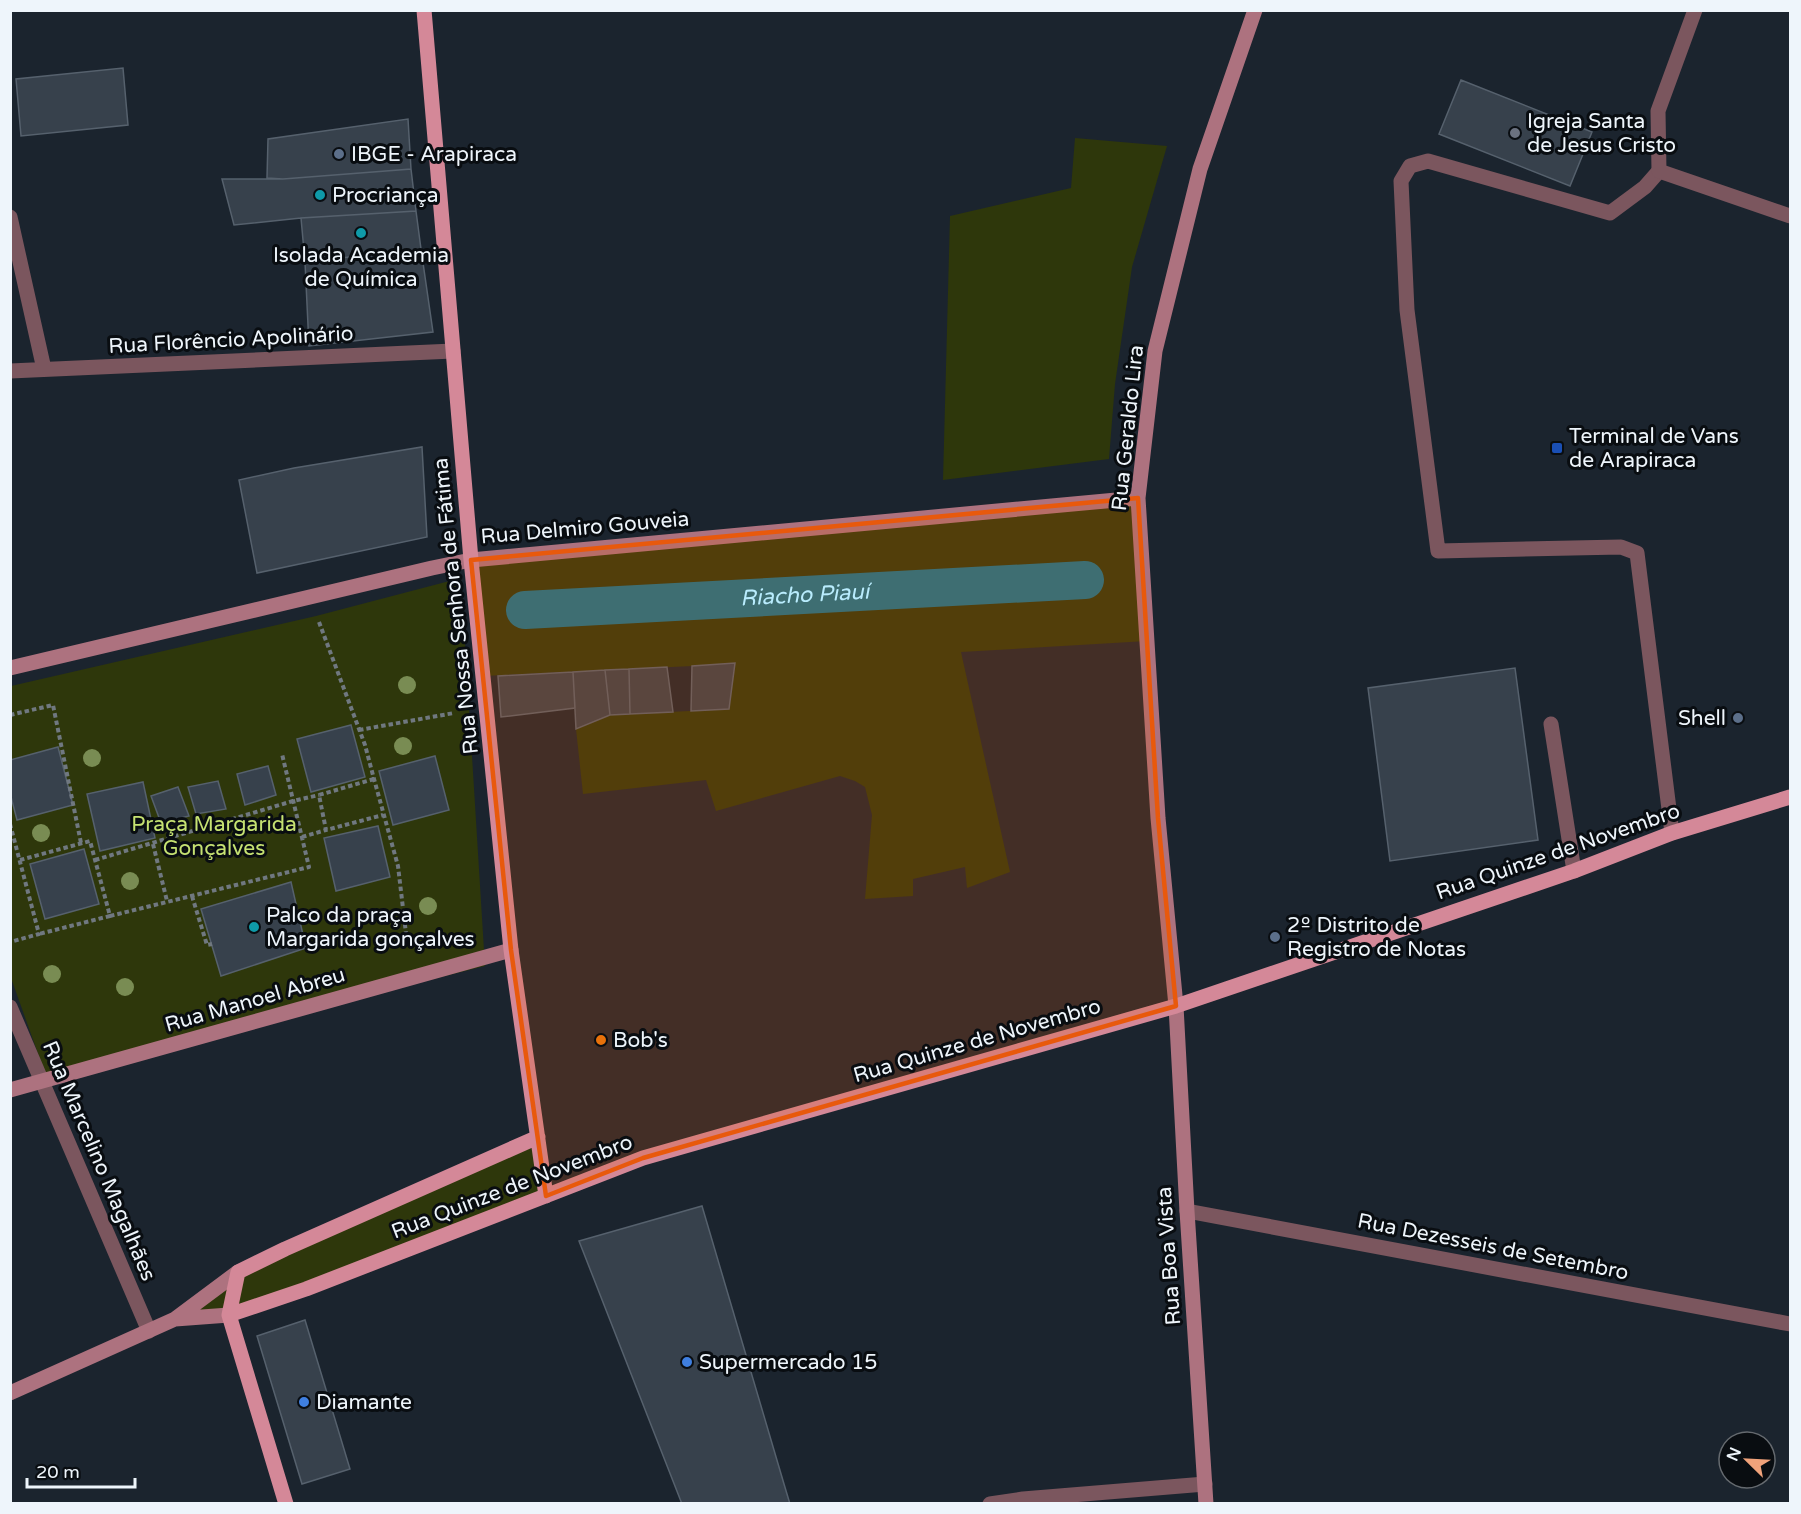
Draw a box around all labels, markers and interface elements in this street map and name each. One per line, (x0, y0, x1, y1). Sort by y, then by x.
place label: Igreja Santa de Jesus Cristo (1527, 109, 1676, 158)
marker: Igreja Santa de Jesus Cristo (1508, 126, 1522, 140)
place label: IBGE - Arapiraca (351, 142, 517, 167)
marker: IBGE - Arapiraca (332, 147, 346, 161)
place label: Procriança (332, 183, 439, 208)
marker: Procriança (313, 188, 327, 202)
marker: Isolada Academia de Química (354, 226, 368, 240)
place label: Isolada Academia de Química (273, 243, 449, 292)
street label: Rua Florêncio Apolinário (108, 321, 354, 359)
street label: Rua Geraldo Lira (1107, 344, 1149, 512)
place label: Terminal de Vans de Arapiraca (1569, 424, 1739, 473)
marker: Terminal de Vans de Arapiraca (1550, 441, 1564, 455)
street label: Rua Nossa Senhora de Fátima (428, 457, 484, 755)
street label: Rua Delmiro Gouveia (480, 506, 690, 550)
water label: Riacho Piauí (739, 578, 873, 611)
place label: Shell (1678, 706, 1726, 731)
marker: Shell (1731, 711, 1745, 725)
street label: Rua Quinze de Novembro (1433, 798, 1683, 906)
park label: Praça Margarida Gonçalves (131, 812, 297, 861)
place label: Palco da praça Margarida gonçalves (266, 903, 475, 952)
place label: 2º Distrito de Registro de Notas (1287, 913, 1466, 962)
marker: Palco da praça Margarida gonçalves (247, 920, 261, 934)
marker: 2º Distrito de Registro de Notas (1268, 930, 1282, 944)
street label: Rua Manoel Abreu (162, 962, 348, 1038)
street label: Rua Quinze de Novembro (850, 994, 1104, 1088)
place label: Bob's (613, 1028, 668, 1053)
marker: Bob's (594, 1033, 608, 1047)
street label: Rua Marcelino Magalhães (37, 1037, 161, 1285)
street label: Rua Quinze de Novembro (388, 1129, 636, 1245)
street label: Rua Boa Vista (1152, 1186, 1186, 1326)
street label: Rua Dezesseis de Setembro (1355, 1208, 1631, 1286)
place label: Supermercado 15 (699, 1350, 877, 1375)
marker: Supermercado 15 (680, 1355, 694, 1369)
place label: Diamante (316, 1390, 412, 1415)
marker: Diamante (297, 1395, 311, 1409)
north arrow (1717, 1430, 1777, 1490)
text: N (1722, 1444, 1746, 1464)
scale bar (27, 1451, 135, 1489)
text: 20 m (36, 1461, 80, 1483)

